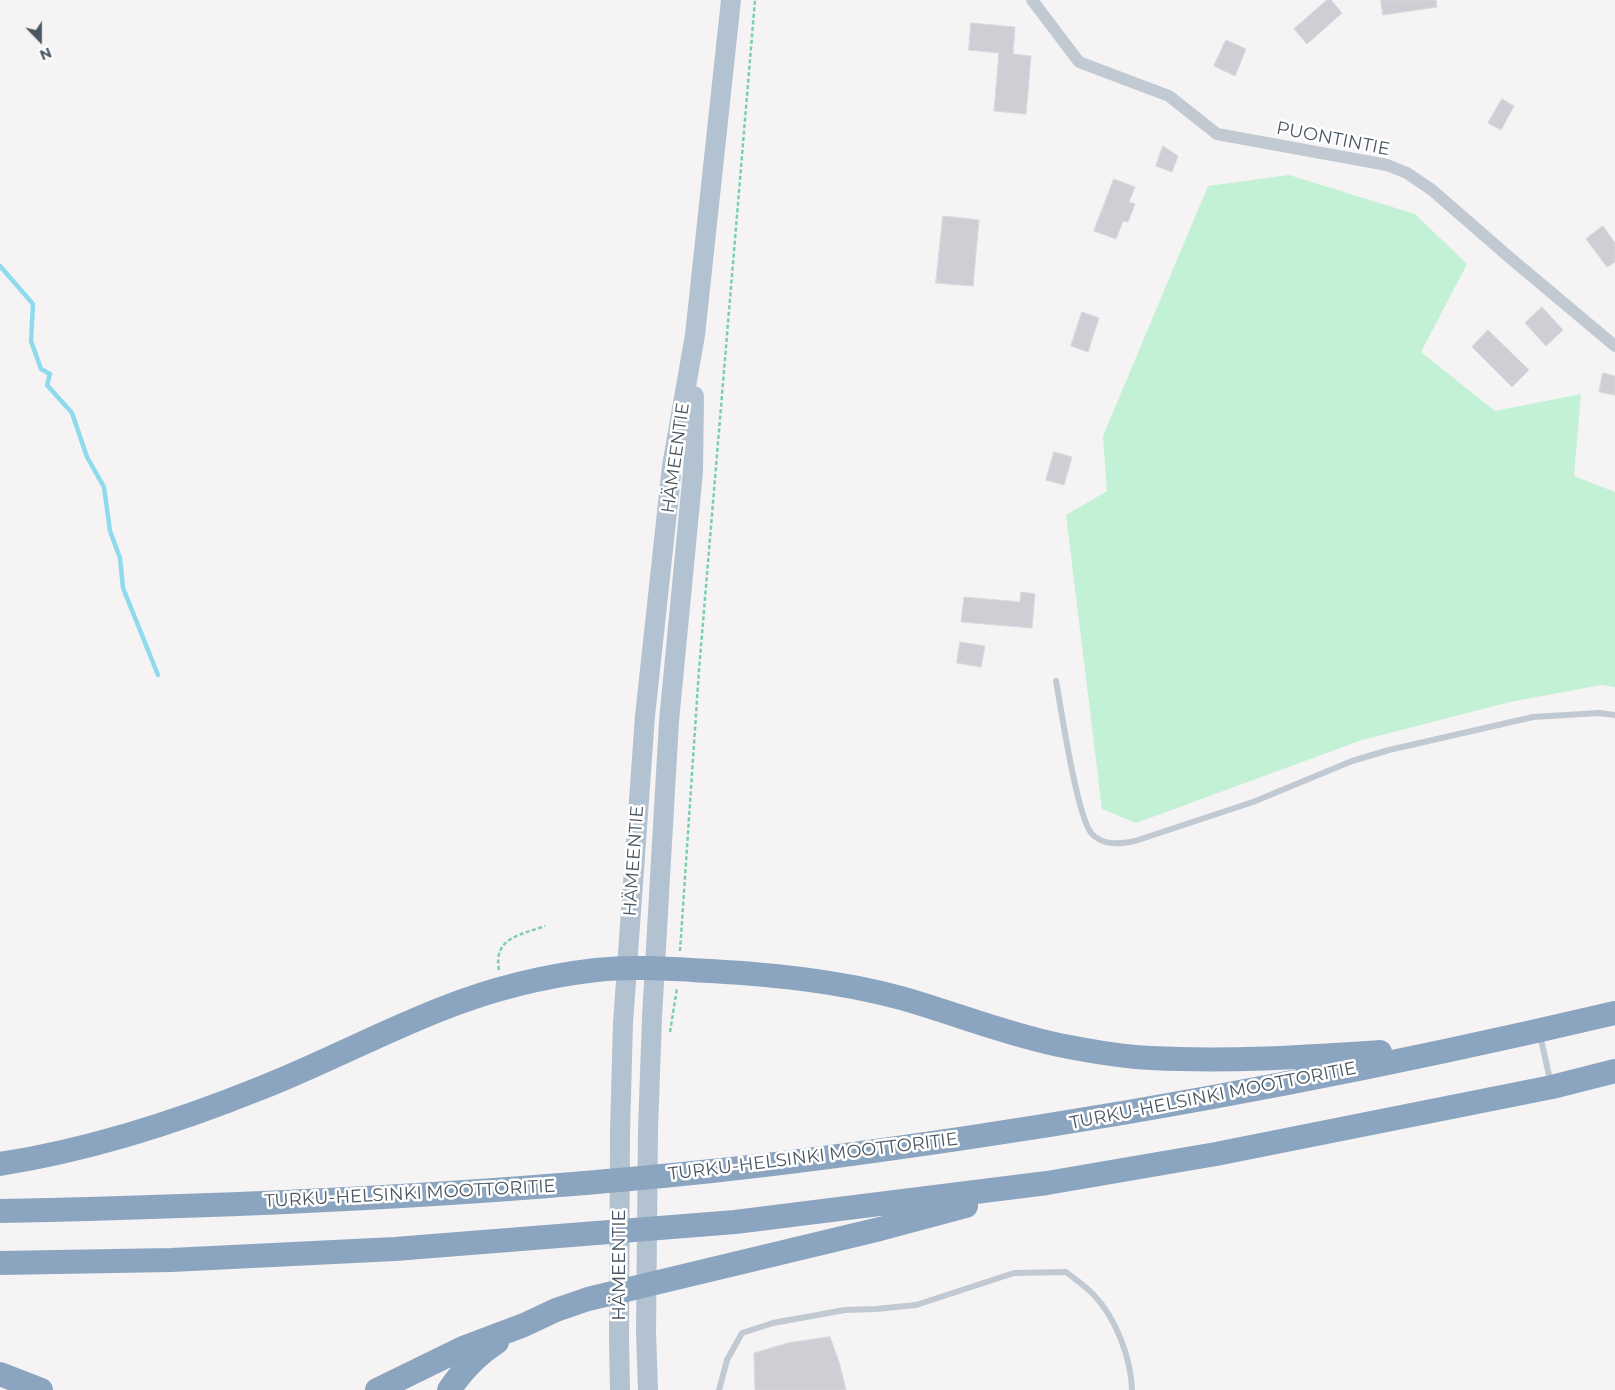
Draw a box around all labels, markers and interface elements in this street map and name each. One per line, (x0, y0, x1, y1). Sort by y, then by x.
north arrow (15, 15, 65, 65)
text: N (37, 43, 54, 64)
street label: PUONTINTIE (1274, 117, 1392, 161)
street label: HÄMEENTIE (658, 401, 694, 515)
street label: HÄMEENTIE (619, 805, 649, 917)
street label: TURKU-HELSINKI MOOTTORITIE (1068, 1058, 1358, 1134)
street label: TURKU-HELSINKI MOOTTORITIE (667, 1129, 959, 1185)
street label: TURKU-HELSINKI MOOTTORITIE (264, 1176, 556, 1212)
street label: HÄMEENTIE (609, 1209, 631, 1321)

